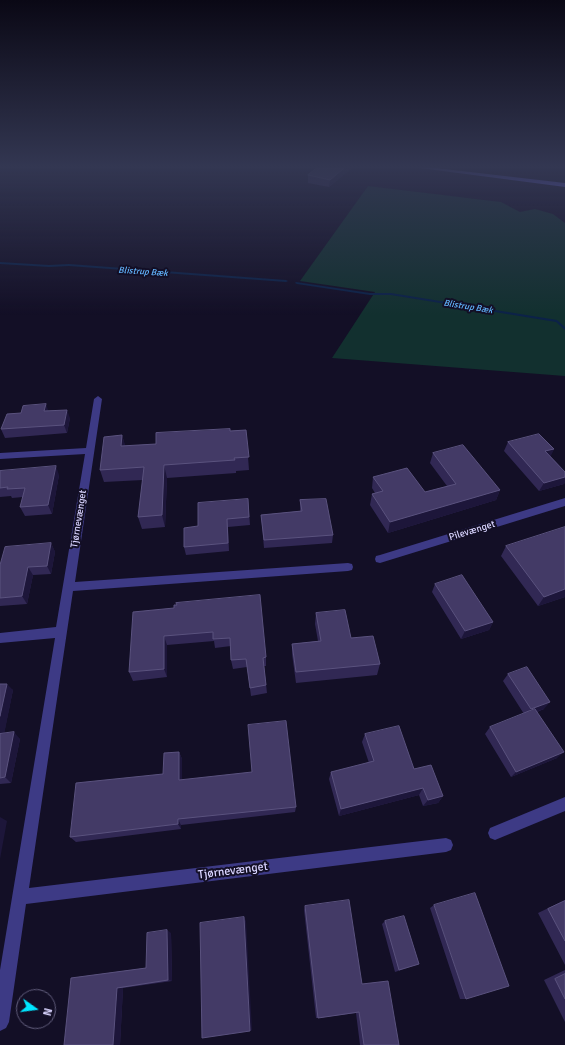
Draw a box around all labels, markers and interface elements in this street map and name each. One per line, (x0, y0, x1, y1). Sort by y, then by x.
water label: Blistrup Bæk (118, 265, 168, 279)
water label: Blistrup Bæk (443, 298, 493, 316)
street label: Tjørnevænget (68, 489, 90, 549)
street label: Pilevænget (447, 518, 497, 544)
street label: Tjørnevænget (197, 860, 269, 882)
north arrow (16, 989, 56, 1029)
text: N (40, 1006, 54, 1017)

